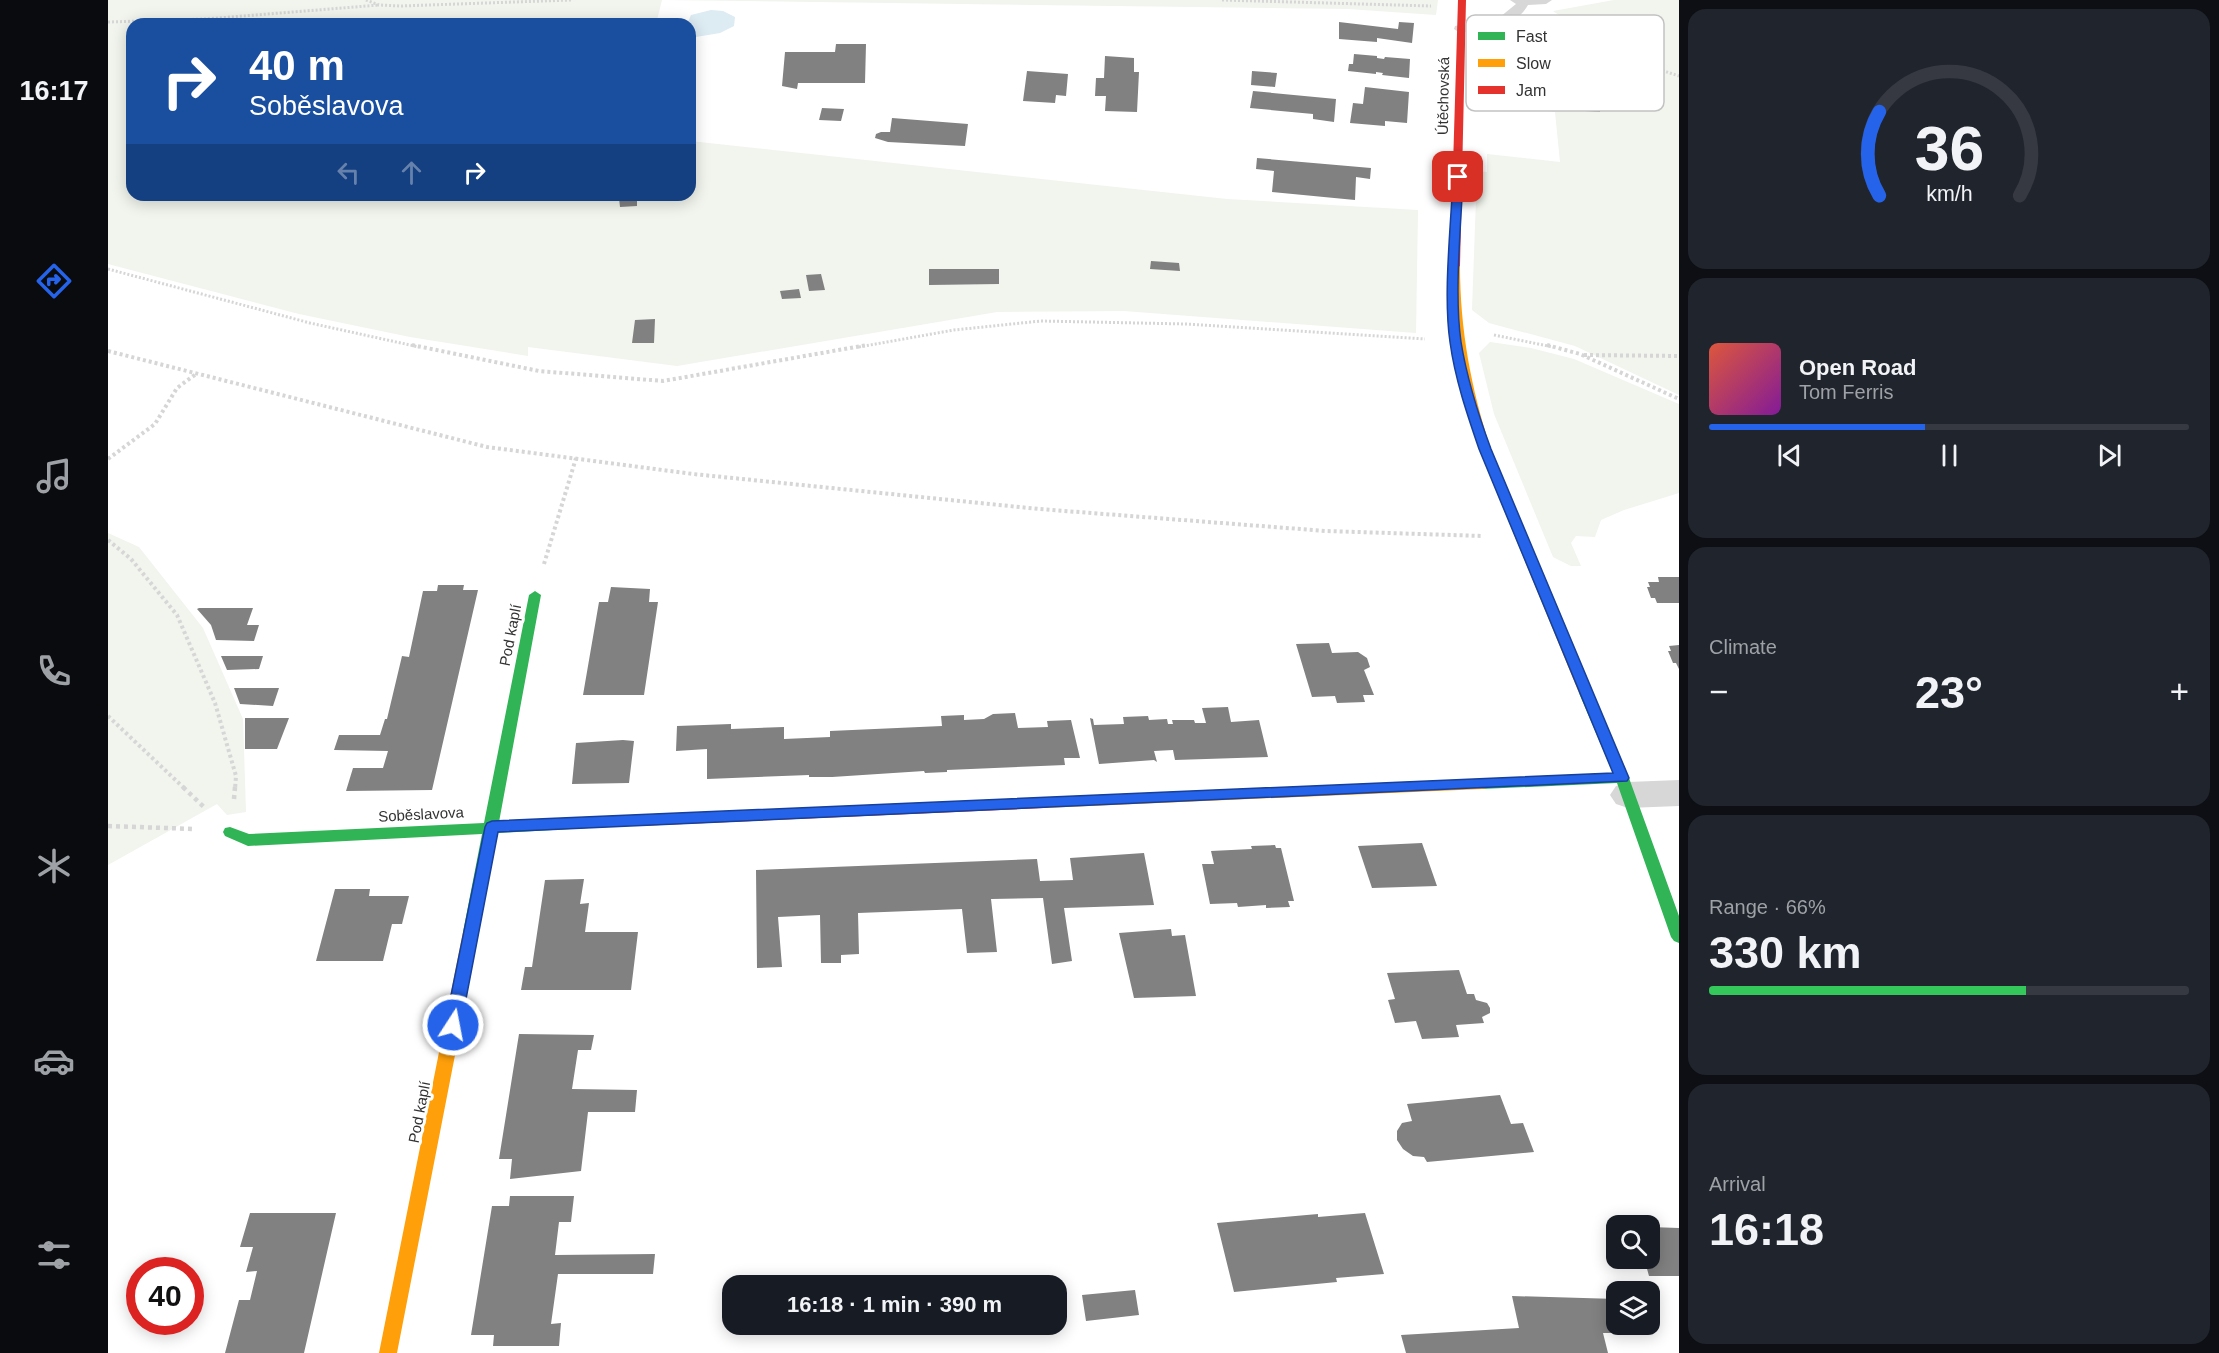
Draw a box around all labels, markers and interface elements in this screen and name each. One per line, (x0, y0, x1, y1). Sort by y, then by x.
legend (1466, 15, 1664, 111)
text: Fast (1516, 28, 1548, 45)
icon: right (150, 42, 228, 120)
text: 40 m (249, 42, 345, 89)
text: Slow (1516, 55, 1551, 72)
street label: Útěchovská (1434, 56, 1452, 135)
text: 16:17 (19, 76, 89, 106)
text: Jam (1516, 82, 1546, 99)
text: Soběslavova (249, 91, 404, 121)
text: 36 (1914, 114, 1984, 183)
pin (1432, 151, 1483, 202)
icon: left (332, 156, 365, 189)
icon: ahead (395, 156, 428, 189)
icon: right (458, 156, 491, 189)
icon: arrive (1441, 160, 1474, 193)
text: km/h (1926, 182, 1972, 206)
icon: directions (33, 260, 75, 302)
text: Open Road (1799, 355, 1916, 380)
text: Tom Ferris (1799, 381, 1893, 403)
icon: previous (1773, 439, 1806, 472)
icon: pause (1933, 439, 1966, 472)
icon: next (2093, 439, 2126, 472)
icon: music (33, 455, 75, 497)
street label: Pod kaplí (496, 602, 524, 667)
text: Climate (1709, 636, 1777, 658)
icon: phone (33, 650, 75, 692)
text: 23° (1915, 667, 1983, 718)
text: − (1709, 673, 1728, 710)
text: + (2170, 673, 2189, 710)
street label: Soběslavova (378, 803, 465, 825)
icon: climate (33, 845, 75, 887)
text: Range · 66% (1709, 896, 1826, 918)
text: 330 km (1709, 927, 1862, 978)
position arrow (421, 993, 485, 1057)
icon: car (33, 1040, 75, 1082)
street label: Pod kaplí (405, 1079, 433, 1144)
text: Arrival (1709, 1173, 1766, 1195)
text: 16:18 (1709, 1204, 1824, 1255)
map controls (1606, 1215, 1660, 1335)
button: search (1606, 1215, 1660, 1269)
icon: filters (33, 1234, 75, 1276)
speed limit sign: 40 (126, 1257, 204, 1335)
button: layers (1606, 1281, 1660, 1335)
text: 16:18 · 1 min · 390 m (787, 1292, 1002, 1317)

